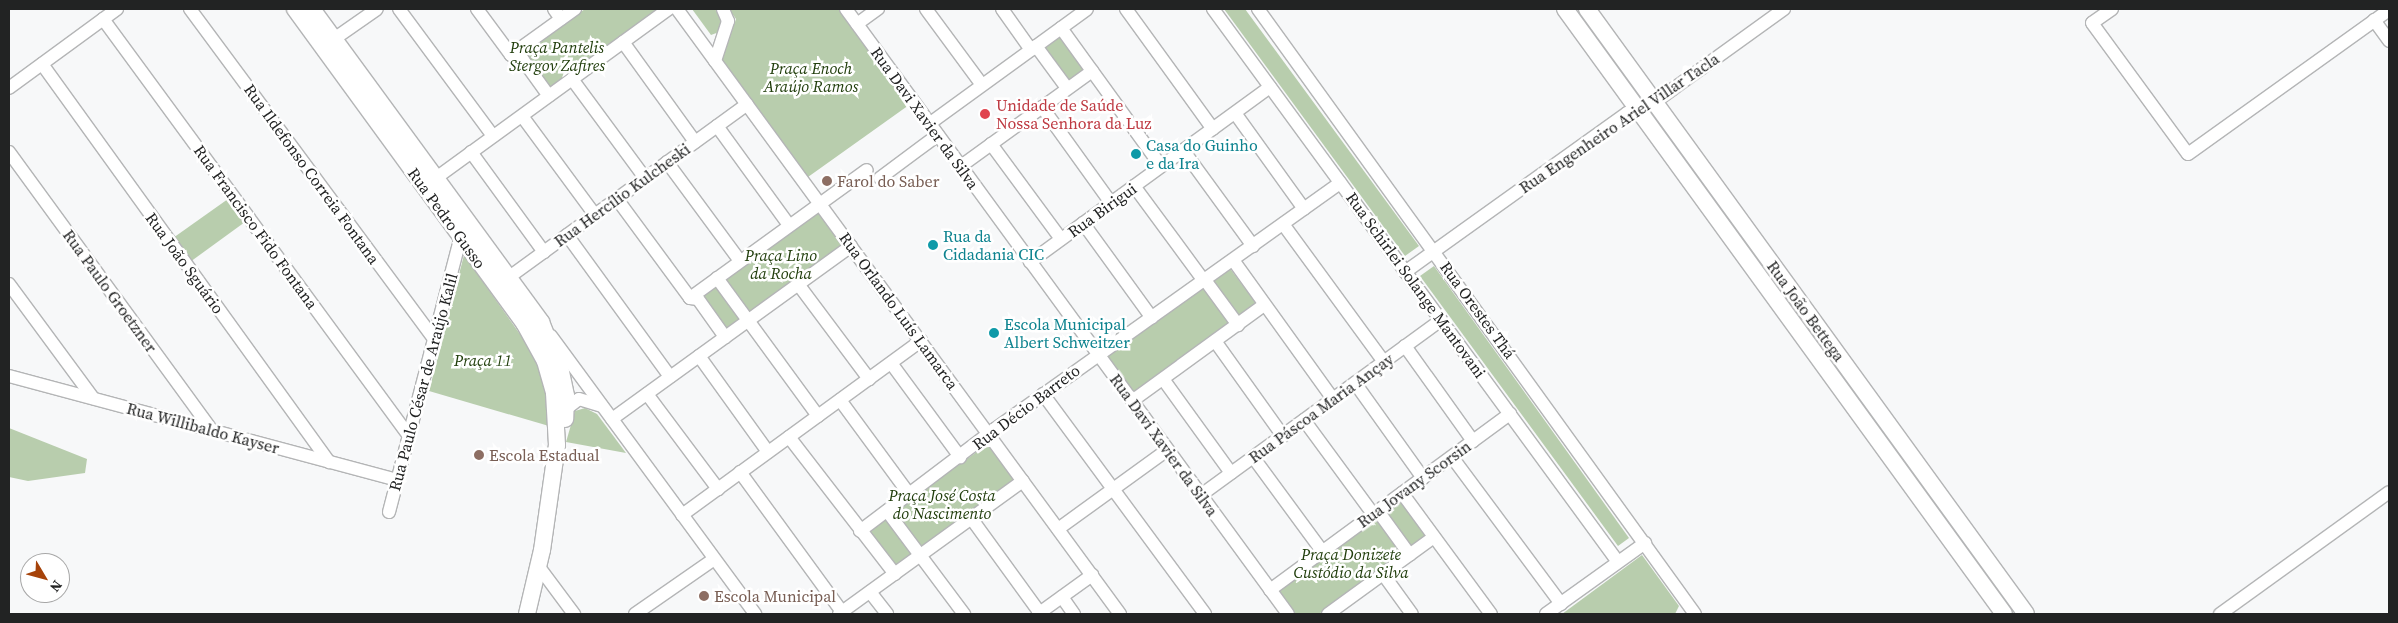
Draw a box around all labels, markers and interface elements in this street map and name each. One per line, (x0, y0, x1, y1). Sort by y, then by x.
park label: Praça Pantelis Stergov Zafires (509, 37, 605, 75)
street label: Rua Davi Xavier da Silva (867, 43, 983, 193)
street label: Rua Engenheiro Ariel Villar Tacla (1515, 49, 1723, 197)
park label: Praça Enoch Araújo Ramos (764, 58, 858, 96)
street label: Rua Ildefonso Correia Fontana (240, 80, 384, 268)
place label: Unidade de Saúde Nossa Senhora da Luz (996, 95, 1152, 133)
marker: Unidade de Saúde Nossa Senhora da Luz (978, 107, 992, 121)
place label: Casa do Guinho e da Ira (1146, 135, 1258, 173)
street label: Rua Hercílio Kulcheski (550, 139, 694, 251)
street label: Rua Francisco Fido Fontana (190, 141, 322, 313)
marker: Casa do Guinho e da Ira (1130, 148, 1142, 160)
street label: Rua Pedro Gusso (404, 164, 490, 272)
place label: Farol do Saber (837, 171, 939, 191)
marker: Farol do Saber (821, 175, 833, 187)
street label: Rua Birigui (1064, 179, 1140, 241)
street label: Rua Schirlei Solange Mantovani (1342, 188, 1490, 382)
street label: Rua João Sguário (142, 209, 228, 317)
street label: Rua Paulo Groetzner (59, 226, 161, 356)
place label: Rua da Cidadania CIC (943, 226, 1044, 264)
street label: Rua Orlando Luís Lamarca (835, 229, 963, 393)
marker: Rua da Cidadania CIC (927, 239, 939, 251)
park label: Praça Lino da Rocha (745, 245, 817, 283)
street label: Rua Orestes Thá (1436, 257, 1520, 363)
street label: Rua João Bettega (1763, 257, 1849, 365)
street label: Rua Paulo César de Araújo Kalil (385, 271, 461, 493)
place label: Escola Municipal Albert Schweitzer (1004, 314, 1130, 352)
marker: Escola Municipal Albert Schweitzer (988, 327, 1000, 339)
street label: Rua Páscoa Maria Ançay (1245, 349, 1397, 467)
park label: Praça 11 (454, 350, 512, 370)
street label: Rua Décio Barreto (968, 360, 1084, 454)
street label: Rua Davi Xavier da Silva (1106, 370, 1222, 520)
street label: Rua Willibaldo Kayser (124, 398, 282, 458)
street label: Rua Jovany Scorsin (1353, 436, 1475, 532)
place label: Escola Estadual (489, 445, 600, 465)
marker: Escola Estadual (473, 449, 485, 461)
park label: Praça José Costa do Nascimento (888, 485, 996, 523)
park label: Praça Donizete Custódio da Silva (1293, 544, 1409, 582)
north arrow (20, 553, 70, 603)
text: N (45, 576, 67, 597)
place label: Escola Municipal (714, 586, 836, 606)
marker: Escola Municipal (698, 590, 710, 602)

